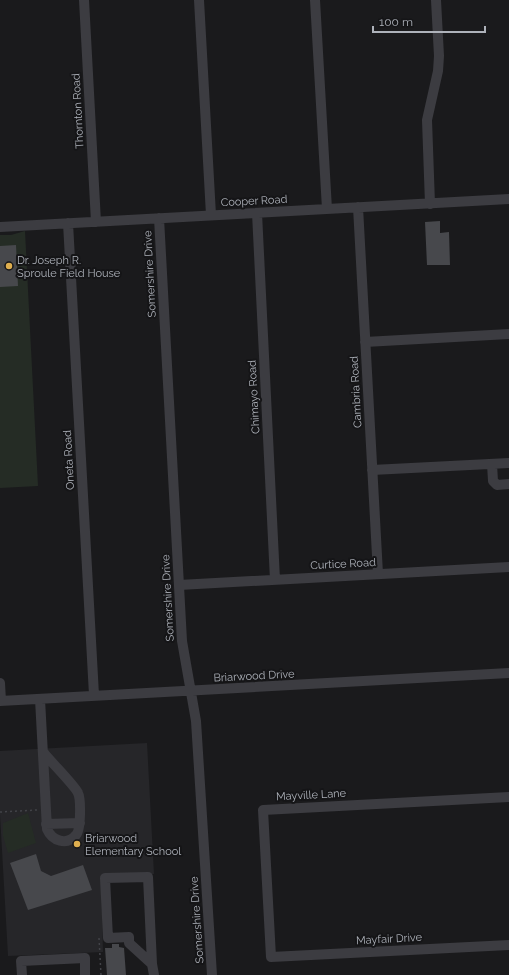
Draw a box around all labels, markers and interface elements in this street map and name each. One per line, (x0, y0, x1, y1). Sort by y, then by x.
scale bar (373, 8, 485, 34)
text: 100 m (379, 15, 413, 29)
street label: Thornton Road (70, 73, 86, 149)
street label: Cooper Road (220, 193, 288, 209)
street label: Somershire Drive (141, 230, 159, 318)
place label: Dr. Joseph R. Sproule Field House (17, 254, 121, 280)
marker: Dr. Joseph R. Sproule Field House (4, 261, 14, 271)
street label: Cambria Road (348, 356, 364, 428)
street label: Chimayo Road (246, 360, 262, 434)
street label: Oneta Road (61, 430, 77, 490)
street label: Somershire Drive (159, 554, 177, 642)
street label: Curtice Road (310, 556, 376, 572)
street label: Briarwood Drive (213, 667, 295, 685)
street label: Mayville Lane (276, 787, 347, 803)
place label: Briarwood Elementary School (85, 832, 181, 858)
marker: Briarwood Elementary School (72, 839, 82, 849)
street label: Somershire Drive (187, 876, 207, 964)
street label: Mayfair Drive (356, 931, 423, 947)

